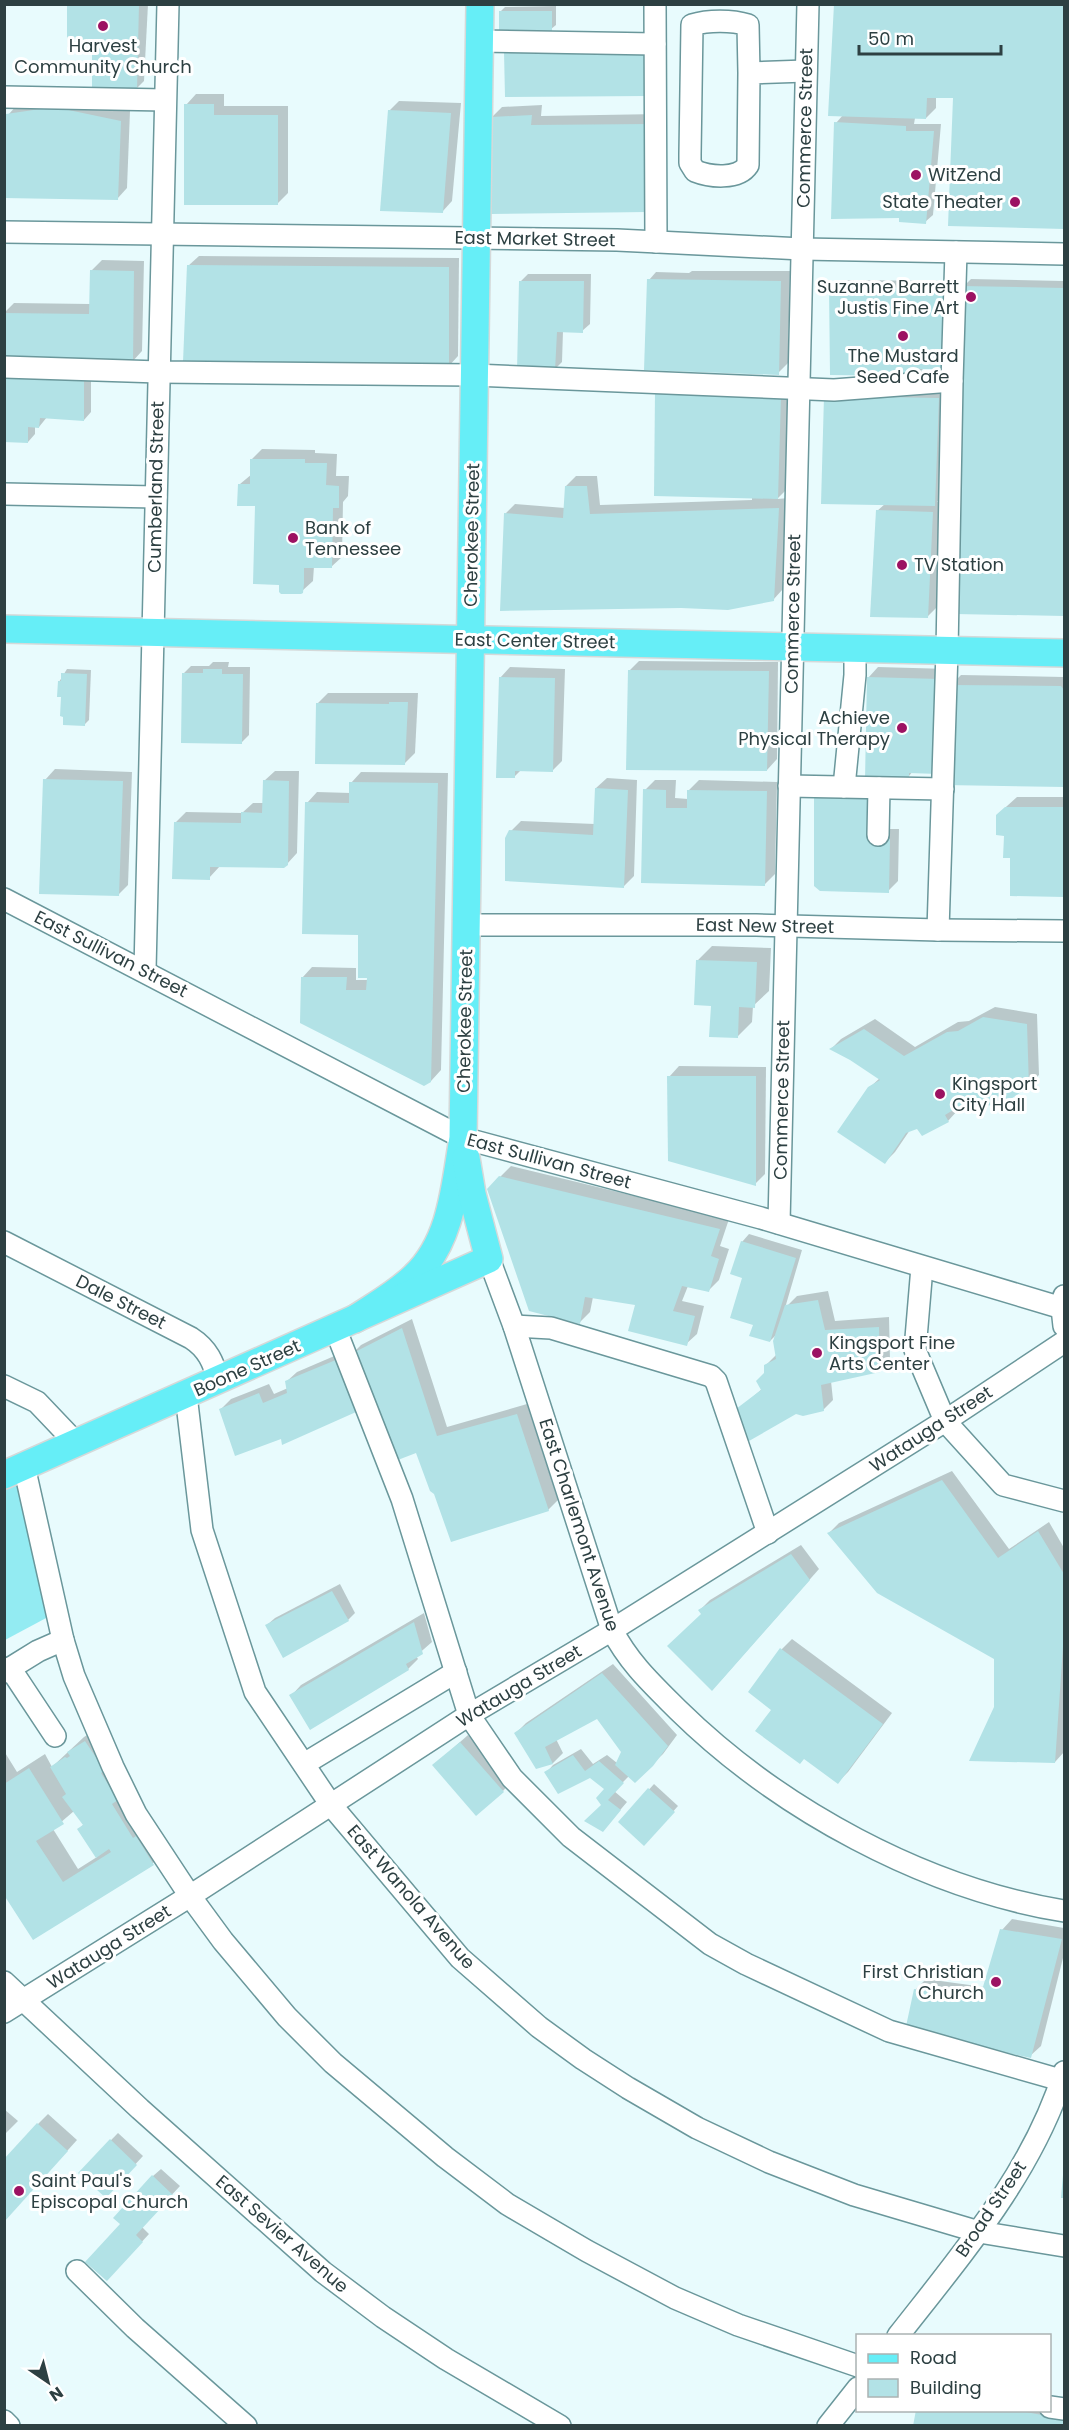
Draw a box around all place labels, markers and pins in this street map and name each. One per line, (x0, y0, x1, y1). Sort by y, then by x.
marker: Harvest Community Church (96, 19, 110, 33)
place label: Harvest Community Church (14, 33, 192, 79)
place label: WitZend (928, 162, 1001, 187)
marker: WitZend (909, 168, 923, 182)
place label: State Theater (882, 189, 1003, 214)
marker: State Theater (1008, 195, 1022, 209)
place label: Suzanne Barrett Justis Fine Art (817, 274, 959, 320)
marker: Suzanne Barrett Justis Fine Art (964, 290, 978, 304)
marker: The Mustard Seed Cafe (896, 329, 910, 343)
place label: The Mustard Seed Cafe (847, 343, 959, 389)
place label: Bank of Tennessee (305, 515, 401, 561)
marker: Bank of Tennessee (286, 531, 300, 545)
place label: TV Station (914, 552, 1004, 577)
marker: TV Station (895, 558, 909, 572)
place label: Achieve Physical Therapy (738, 705, 890, 751)
marker: Achieve Physical Therapy (895, 721, 909, 735)
place label: Kingsport City Hall (952, 1071, 1037, 1117)
marker: Kingsport City Hall (933, 1087, 947, 1101)
place label: Kingsport Fine Arts Center (829, 1330, 955, 1376)
marker: Kingsport Fine Arts Center (810, 1346, 824, 1360)
place label: First Christian Church (862, 1959, 984, 2005)
marker: First Christian Church (989, 1975, 1003, 1989)
place label: Saint Paul's Episcopal Church (31, 2168, 188, 2214)
marker: Saint Paul's Episcopal Church (12, 2184, 26, 2198)

